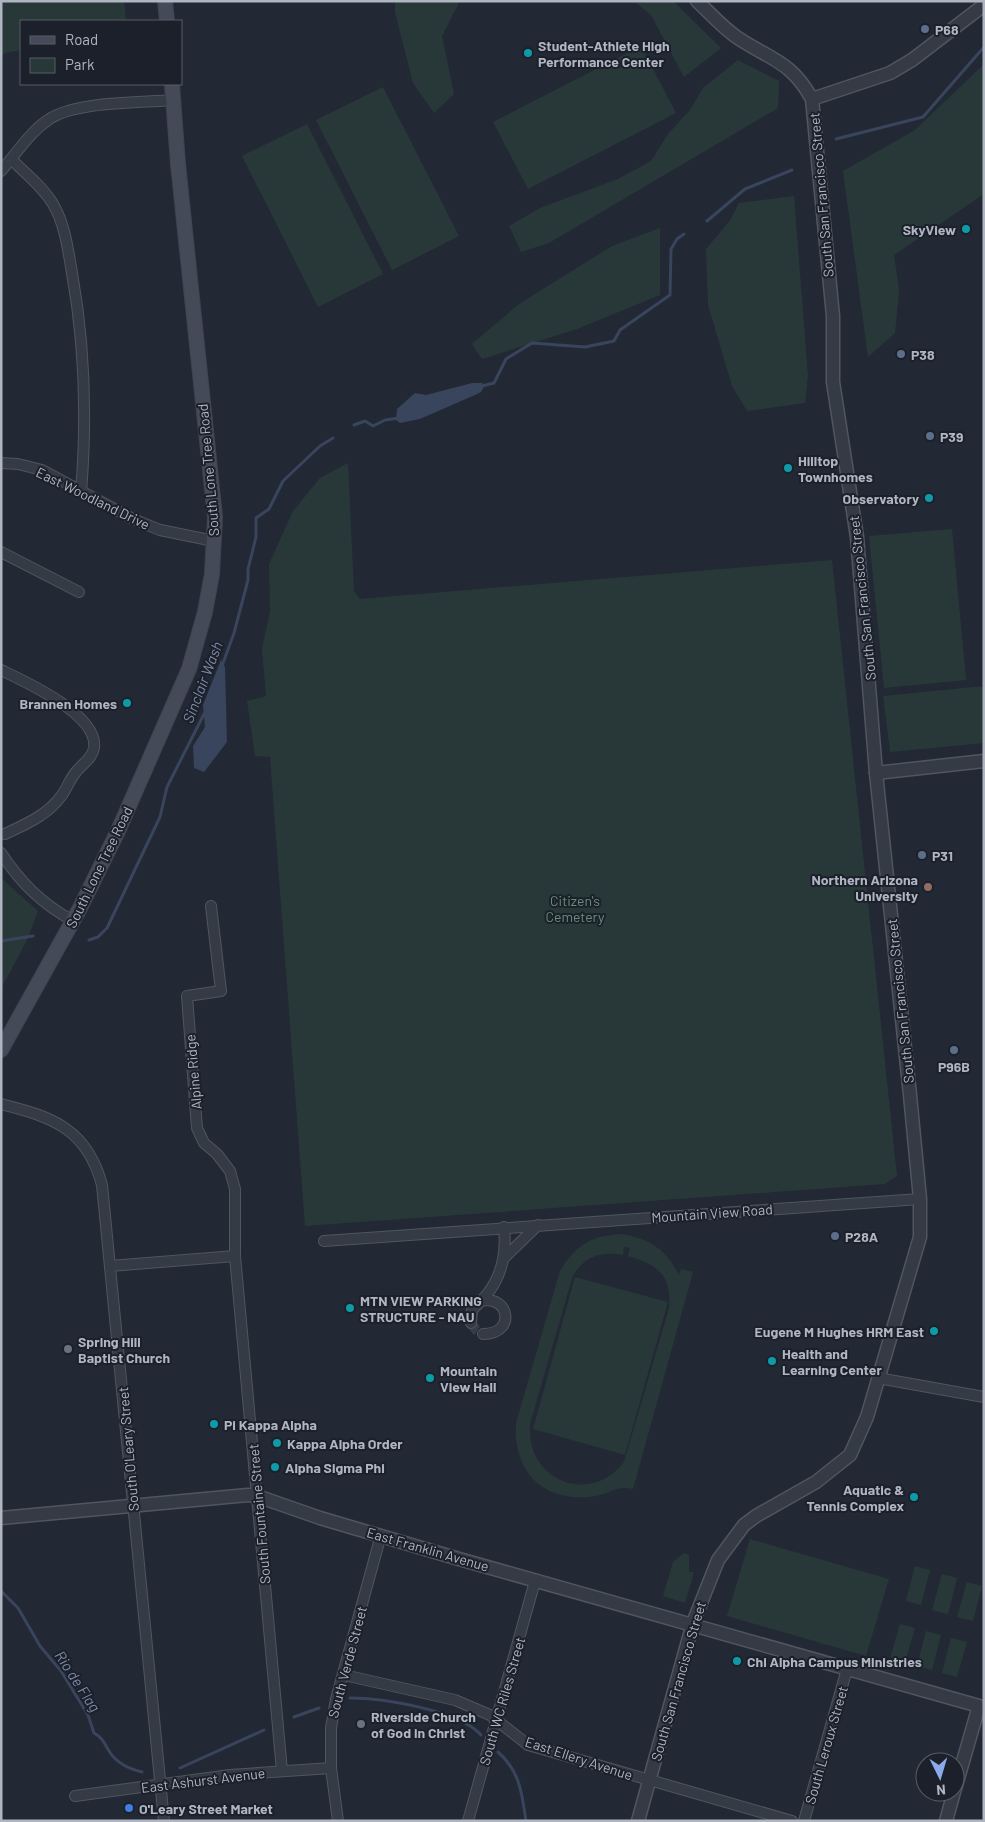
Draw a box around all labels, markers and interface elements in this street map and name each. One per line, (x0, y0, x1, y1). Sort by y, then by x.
legend (20, 20, 182, 85)
place label: P68 (935, 21, 959, 38)
marker: P68 (919, 23, 931, 35)
text: Road (65, 30, 98, 48)
place label: Student-Athlete High Performance Center (538, 37, 670, 70)
marker: Student-Athlete High Performance Center (522, 47, 534, 59)
text: Park (65, 55, 95, 73)
street label: South San Francisco Street (805, 112, 837, 278)
place label: SkyView (903, 221, 956, 238)
marker: SkyView (960, 223, 972, 235)
place label: P38 (911, 346, 935, 363)
marker: P38 (895, 348, 907, 360)
street label: South Lone Tree Road (194, 403, 222, 537)
place label: P39 (940, 428, 963, 445)
marker: P39 (924, 430, 936, 442)
place label: Hilltop Townhomes (798, 452, 873, 485)
marker: Hilltop Townhomes (782, 462, 794, 474)
street label: East Woodland Drive (33, 463, 153, 533)
place label: Observatory (842, 490, 919, 507)
marker: Observatory (923, 492, 935, 504)
street label: South San Francisco Street (845, 515, 879, 681)
water label: Sinclair Wash (178, 639, 226, 725)
place label: Brannen Homes (19, 695, 117, 712)
marker: Brannen Homes (121, 697, 133, 709)
street label: South Lone Tree Road (62, 804, 136, 930)
place label: P31 (932, 847, 953, 864)
marker: P31 (916, 849, 928, 861)
place label: Northern Arizona University (811, 871, 918, 904)
marker: Northern Arizona University (922, 881, 934, 893)
park label: Citizen's Cemetery (545, 892, 605, 925)
street label: South San Francisco Street (883, 918, 917, 1084)
street label: Alpine Ridge (181, 1034, 205, 1110)
marker: P96B (948, 1044, 960, 1056)
place label: P96B (938, 1058, 970, 1075)
street label: Mountain View Road (651, 1200, 773, 1226)
place label: P28A (845, 1228, 879, 1245)
marker: P28A (829, 1230, 841, 1242)
place label: MTN VIEW PARKING STRUCTURE - NAU (360, 1292, 482, 1325)
marker: MTN VIEW PARKING STRUCTURE - NAU (344, 1302, 356, 1314)
place label: Eugene M Hughes HRM East (755, 1323, 924, 1340)
marker: Eugene M Hughes HRM East (928, 1325, 940, 1337)
place label: Spring Hill Baptist Church (78, 1333, 170, 1366)
marker: Spring Hill Baptist Church (62, 1343, 74, 1355)
place label: Health and Learning Center (782, 1345, 882, 1378)
marker: Health and Learning Center (766, 1355, 778, 1367)
place label: Mountain View Hall (440, 1362, 497, 1395)
marker: Mountain View Hall (424, 1372, 436, 1384)
street label: South O'Leary Street (114, 1386, 142, 1512)
place label: Pi Kappa Alpha (224, 1416, 317, 1433)
marker: Pi Kappa Alpha (208, 1418, 220, 1430)
place label: Kappa Alpha Order (287, 1435, 403, 1452)
marker: Kappa Alpha Order (271, 1437, 283, 1449)
street label: South Fountaine Street (244, 1443, 274, 1585)
place label: Alpha Sigma Phi (285, 1459, 385, 1476)
marker: Alpha Sigma Phi (269, 1461, 281, 1473)
place label: Aquatic & Tennis Complex (806, 1481, 904, 1514)
marker: Aquatic & Tennis Complex (908, 1491, 920, 1503)
street label: East Franklin Avenue (365, 1523, 491, 1575)
street label: South San Francisco Street (647, 1599, 709, 1763)
street label: South Verde Street (324, 1604, 370, 1720)
street label: South WC Riles Street (476, 1635, 528, 1767)
water label: Rio de Flag (52, 1647, 105, 1715)
place label: Chi Alpha Campus Ministries (747, 1653, 922, 1670)
marker: Chi Alpha Campus Ministries (731, 1655, 743, 1667)
street label: South Leroux Street (801, 1684, 851, 1806)
place label: Riverside Church of God in Christ (371, 1708, 476, 1741)
marker: Riverside Church of God in Christ (355, 1718, 367, 1730)
street label: East Ellery Avenue (523, 1733, 635, 1783)
north arrow (915, 1752, 965, 1802)
street label: East Ashurst Avenue (140, 1764, 266, 1796)
text: N (936, 1782, 947, 1799)
place label: O'Leary Street Market (139, 1800, 273, 1817)
marker: O'Leary Street Market (123, 1802, 135, 1814)

